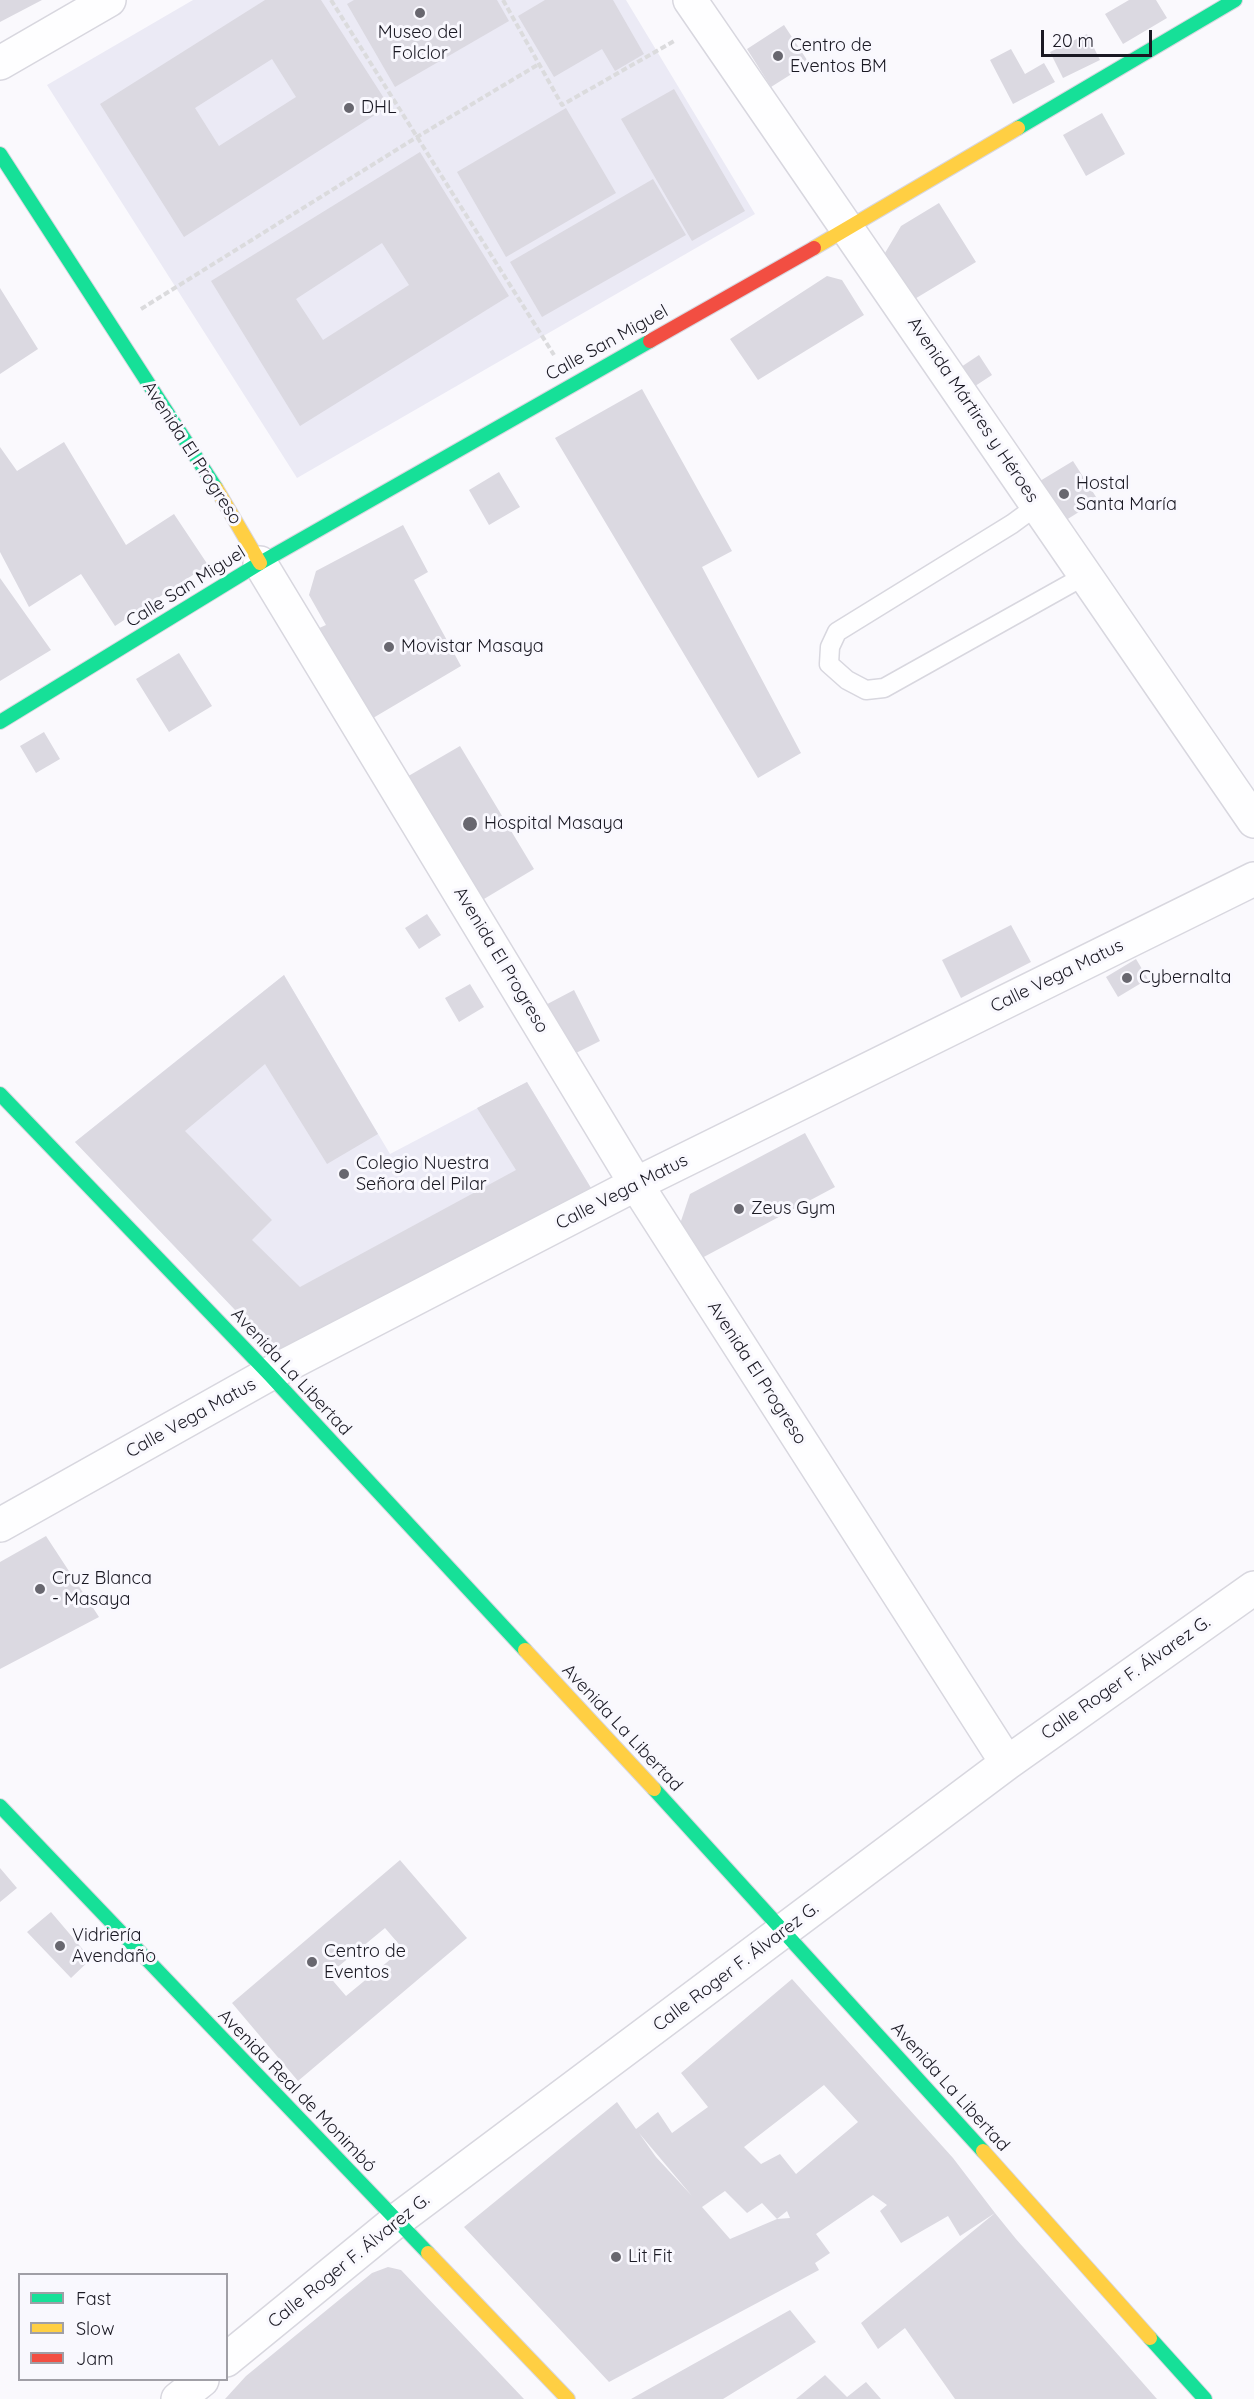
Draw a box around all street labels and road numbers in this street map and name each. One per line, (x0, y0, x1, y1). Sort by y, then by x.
street label: Calle San Miguel (542, 300, 672, 386)
street label: Avenida Mártires y Héroes (903, 313, 1043, 507)
street label: Avenida El Progreso (138, 377, 246, 529)
street label: Calle San Miguel (122, 542, 250, 632)
street label: Avenida El Progreso (449, 883, 553, 1037)
street label: Calle Vega Matus (987, 935, 1127, 1017)
street label: Calle Vega Matus (552, 1149, 692, 1235)
street label: Avenida El Progreso (703, 1297, 811, 1449)
street label: Avenida La Libertad (226, 1304, 356, 1440)
street label: Calle Vega Matus (122, 1373, 260, 1463)
street label: Calle Roger F. Álvarez G. (1037, 1611, 1215, 1745)
street label: Avenida La Libertad (557, 1660, 687, 1796)
street label: Calle Roger F. Álvarez G. (649, 1898, 823, 2036)
street label: Avenida Real de Monimbó (213, 2005, 381, 2177)
street label: Avenida La Libertad (886, 2018, 1014, 2156)
street label: Calle Roger F. Álvarez G. (264, 2189, 434, 2333)

